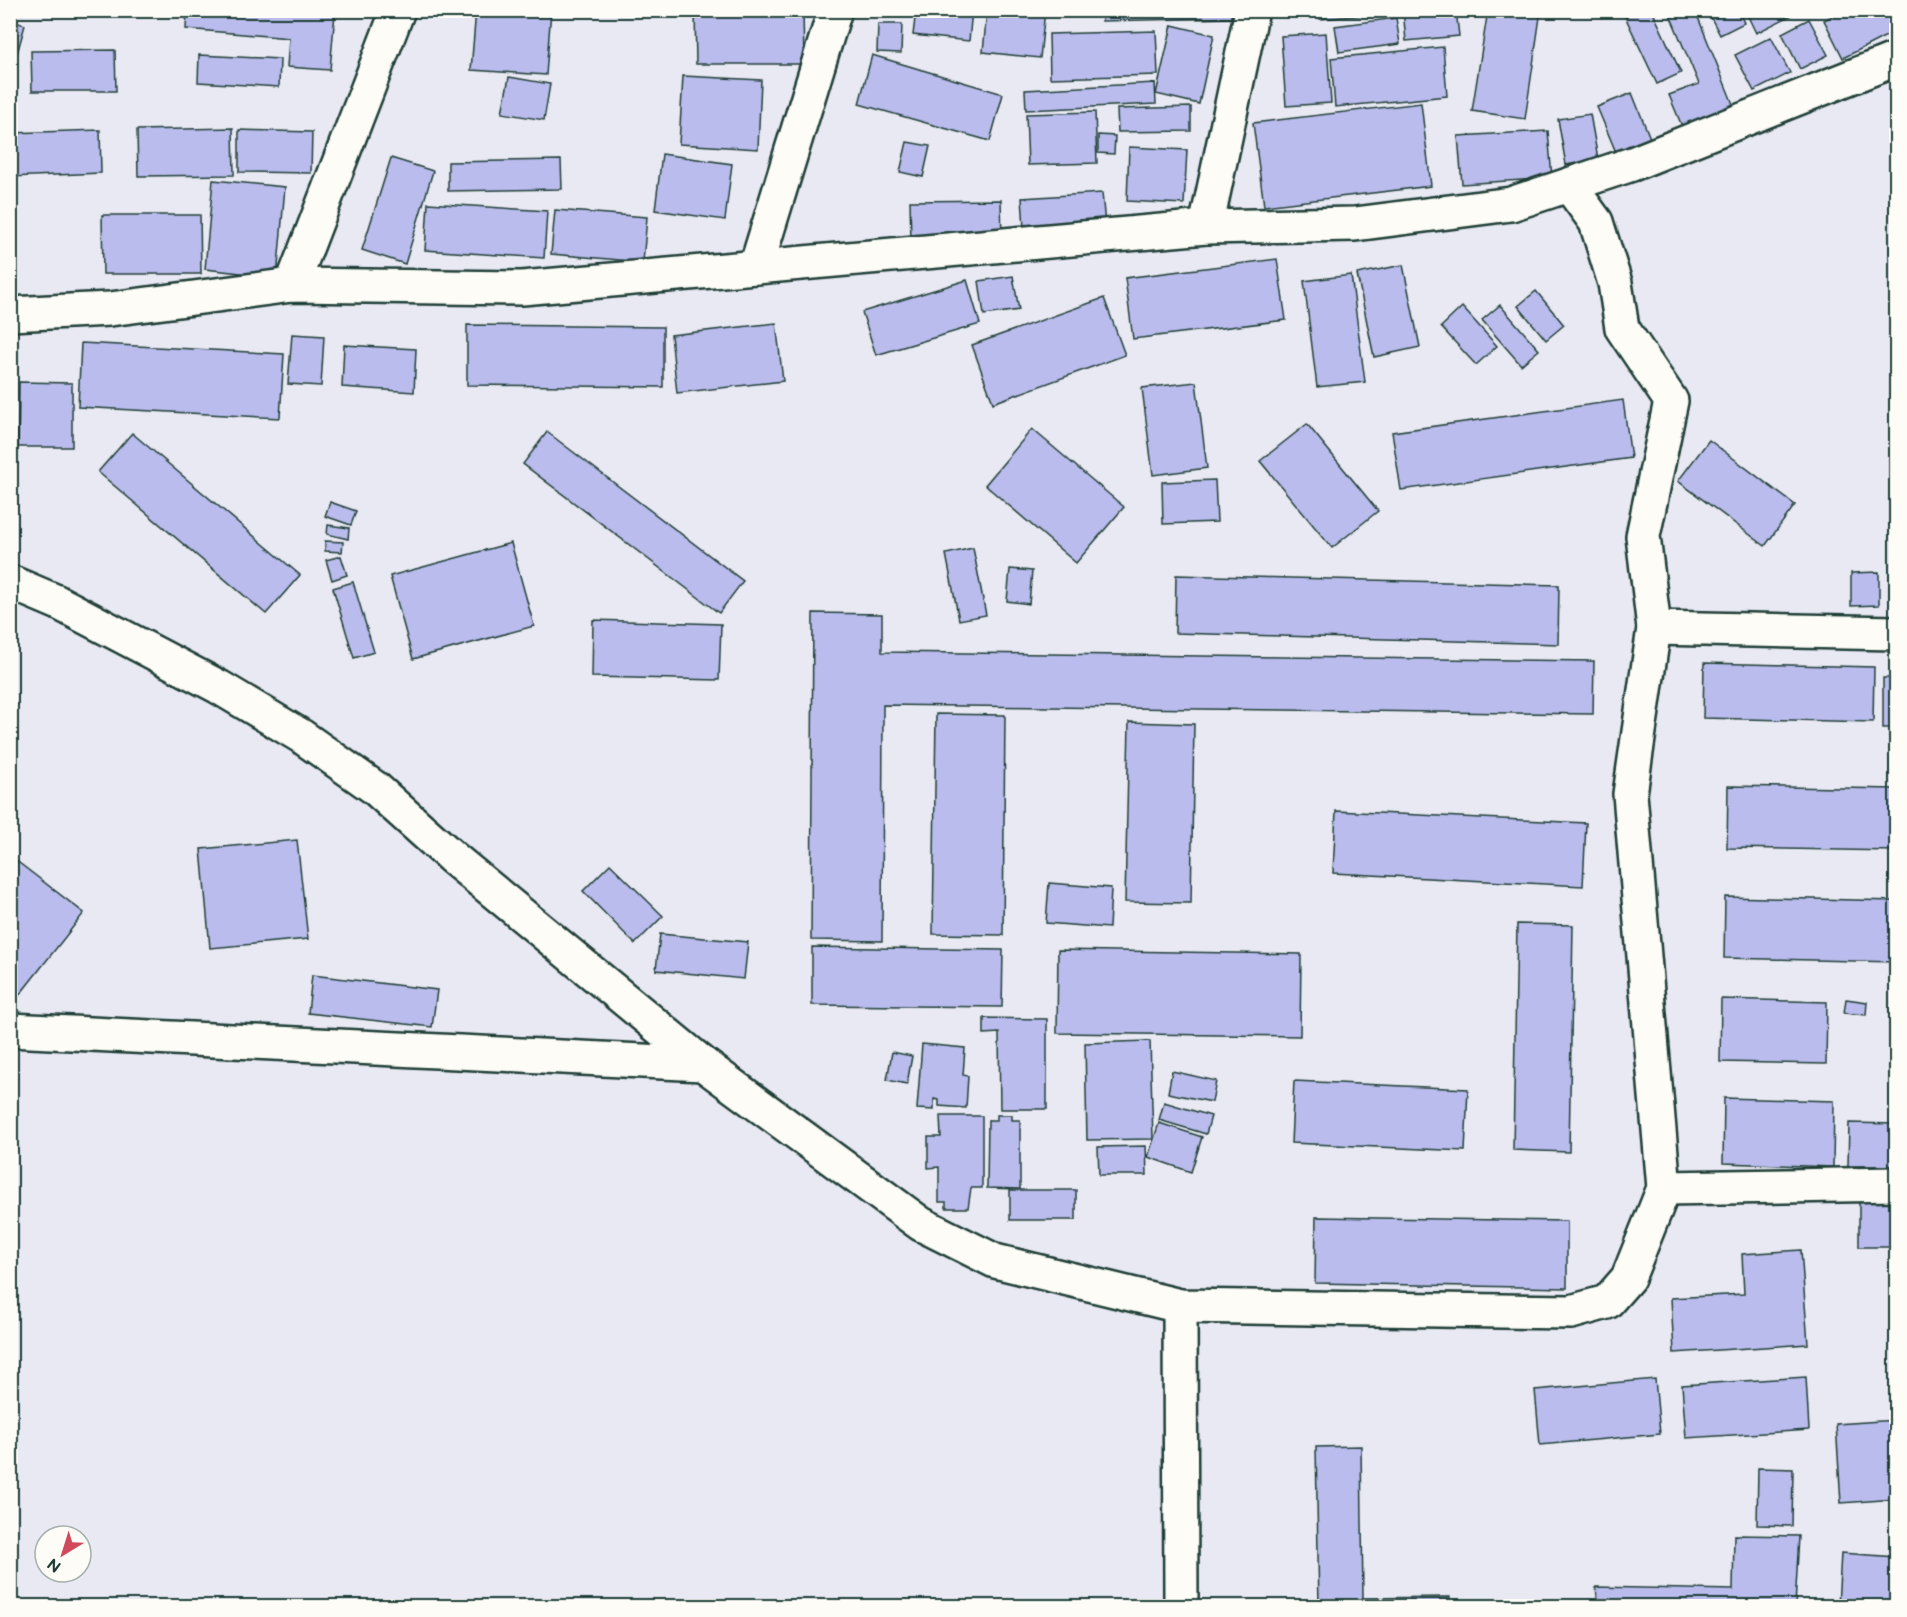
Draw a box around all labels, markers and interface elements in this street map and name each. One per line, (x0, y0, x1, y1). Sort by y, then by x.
north arrow (33, 1524, 93, 1584)
text: N (44, 1553, 65, 1576)

